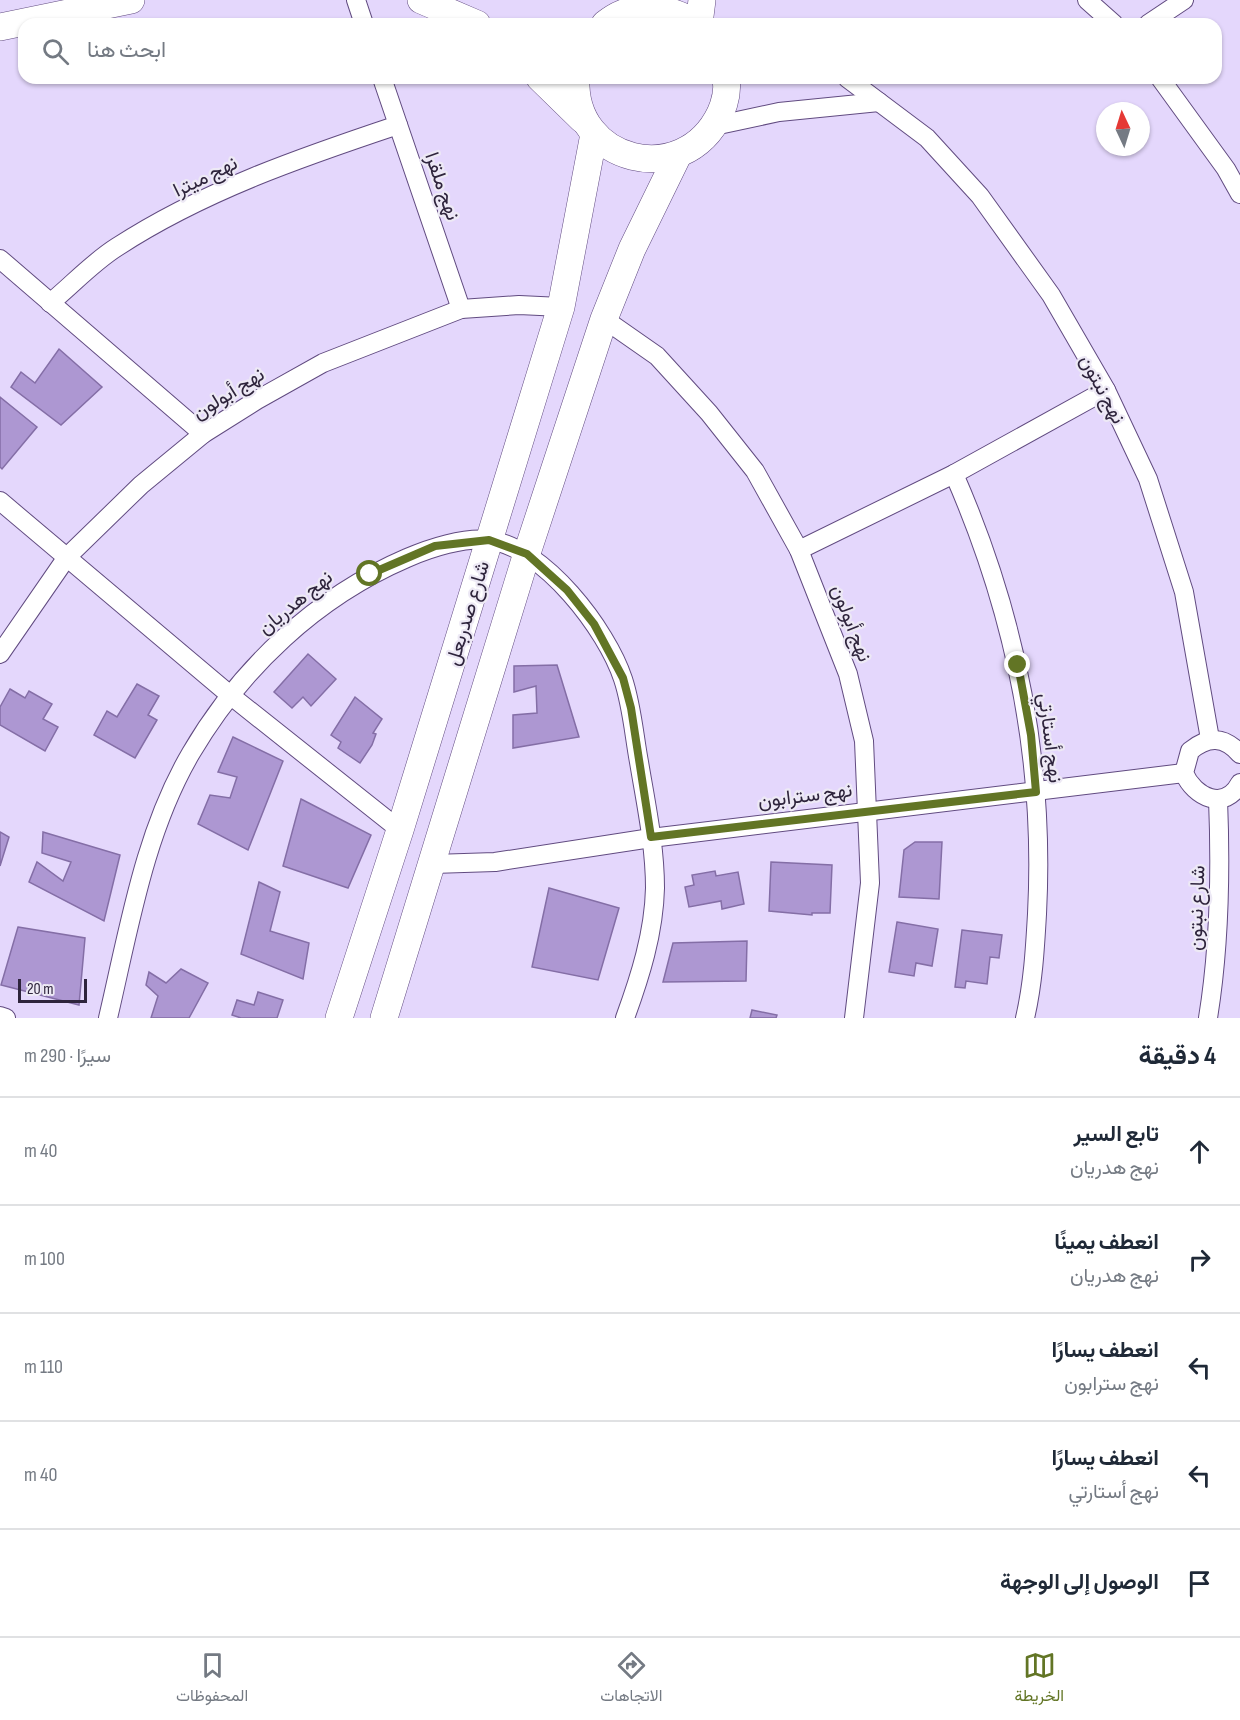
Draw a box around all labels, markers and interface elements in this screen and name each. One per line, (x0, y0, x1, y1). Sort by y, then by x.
search box (18, 18, 1222, 84)
icon: search (39, 35, 72, 68)
text: ابحث هنا (87, 37, 166, 64)
north arrow (1096, 102, 1150, 156)
street label: نهج ملقرا (418, 149, 465, 224)
street label: نهج ميترا (169, 151, 242, 204)
street label: نهج نبتون (1073, 351, 1130, 429)
street label: نهج أبولون (188, 362, 269, 426)
street label: شارع صدربعل (441, 558, 496, 669)
route start (356, 560, 382, 586)
street label: نهج هدريان (254, 565, 338, 641)
street label: نهج أبولون (825, 582, 877, 665)
route end (1004, 651, 1030, 677)
street label: نهج أستارتي (1029, 692, 1067, 785)
street label: نهج سترابون (757, 778, 854, 815)
street label: شارع نبتون (1184, 865, 1211, 951)
scale bar (18, 976, 87, 1004)
text: 20 m (27, 980, 54, 999)
text: 4 دقيقة (1139, 1041, 1216, 1072)
text: سيرًا · 290 m (24, 1044, 111, 1068)
text: تابع السير (1074, 1121, 1159, 1148)
icon: ahead (1183, 1135, 1216, 1168)
text: 40 m (24, 1139, 57, 1163)
text: نهج هدريان (1070, 1156, 1159, 1180)
text: انعطف يمينًا (1054, 1229, 1159, 1256)
icon: right (1183, 1243, 1216, 1276)
text: 100 m (24, 1247, 65, 1271)
text: نهج هدريان (1070, 1264, 1159, 1288)
text: انعطف يسارًا (1051, 1337, 1159, 1364)
icon: left (1183, 1351, 1216, 1384)
text: 110 m (24, 1355, 63, 1379)
text: نهج سترابون (1064, 1372, 1159, 1396)
text: انعطف يسارًا (1051, 1445, 1159, 1472)
icon: left (1183, 1459, 1216, 1492)
text: 40 m (24, 1463, 57, 1487)
text: نهج أستارتي (1069, 1480, 1159, 1504)
icon: arrive (1183, 1567, 1216, 1600)
text: الوصول إلى الوجهة (1000, 1569, 1159, 1596)
tab: المحفوظات (176, 1649, 248, 1710)
tab: الاتجاهات (600, 1649, 662, 1710)
tab: الخريطة (1014, 1649, 1064, 1710)

